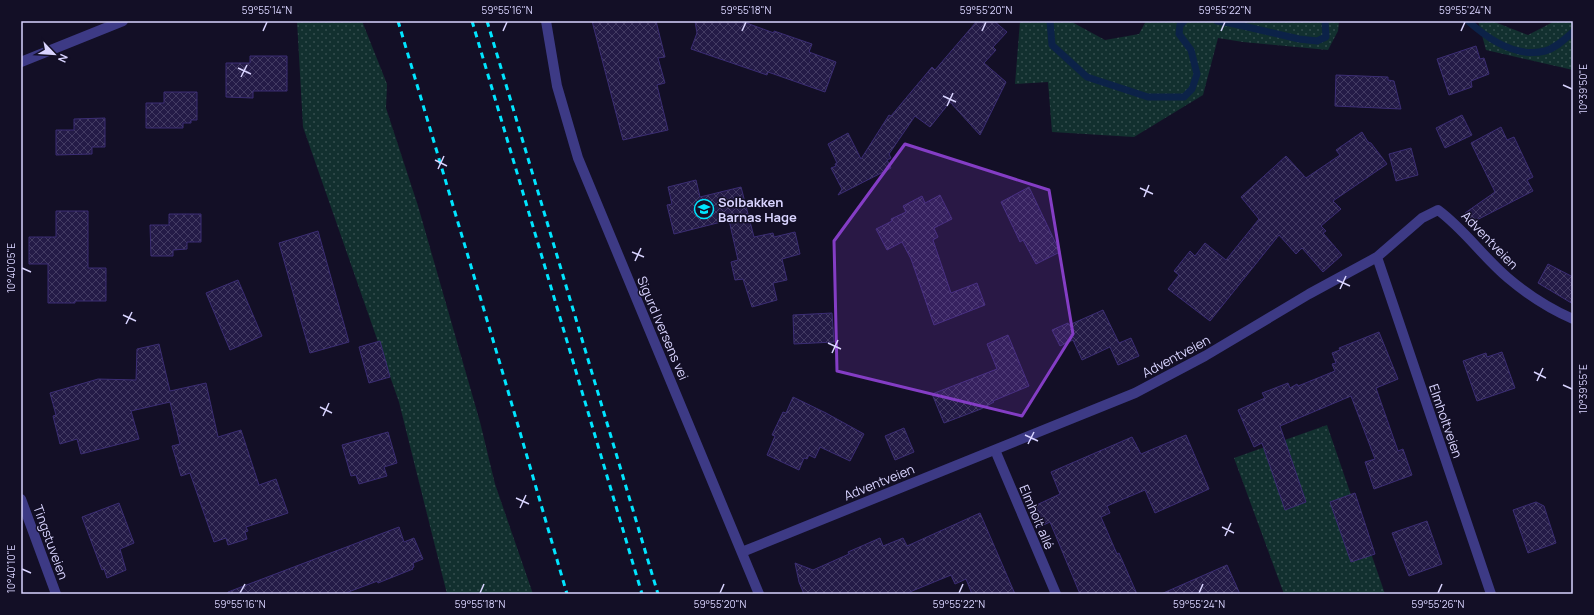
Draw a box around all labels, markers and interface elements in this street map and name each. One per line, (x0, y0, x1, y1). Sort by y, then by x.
text: 59°55'14"N (242, 3, 292, 17)
text: 59°55'16"N (481, 3, 533, 17)
text: 59°55'18"N (721, 3, 771, 17)
text: 59°55'20"N (960, 3, 1013, 17)
text: 59°55'22"N (1199, 3, 1251, 17)
text: 59°55'24"N (1439, 3, 1491, 17)
north arrow (34, 34, 74, 74)
text: N (55, 52, 72, 65)
text: 10°39'50"E (1576, 64, 1590, 114)
place label: Solbakken Barnas Hage (718, 193, 797, 226)
school or university icon: Solbakken Barnas Hage (693, 198, 715, 220)
street label: Adventveien (1458, 207, 1522, 273)
text: 10°40'05"E (4, 243, 18, 293)
street label: Sigurd Iversens vei (633, 273, 693, 383)
street label: Adventveien (1139, 331, 1213, 381)
text: 10°39'55"E (1576, 364, 1590, 414)
street label: Elmholtveien (1425, 382, 1467, 460)
street label: Adventveien (841, 460, 917, 504)
street label: Elmholt allé (1015, 482, 1059, 552)
street label: Tingstuveien (29, 502, 73, 582)
text: 10°40'10"E (4, 545, 18, 593)
text: 59°55'16"N (214, 597, 266, 611)
text: 59°55'18"N (455, 597, 505, 611)
text: 59°55'20"N (694, 597, 747, 611)
text: 59°55'22"N (933, 597, 985, 611)
text: 59°55'24"N (1173, 597, 1225, 611)
text: 59°55'26"N (1412, 597, 1465, 611)

